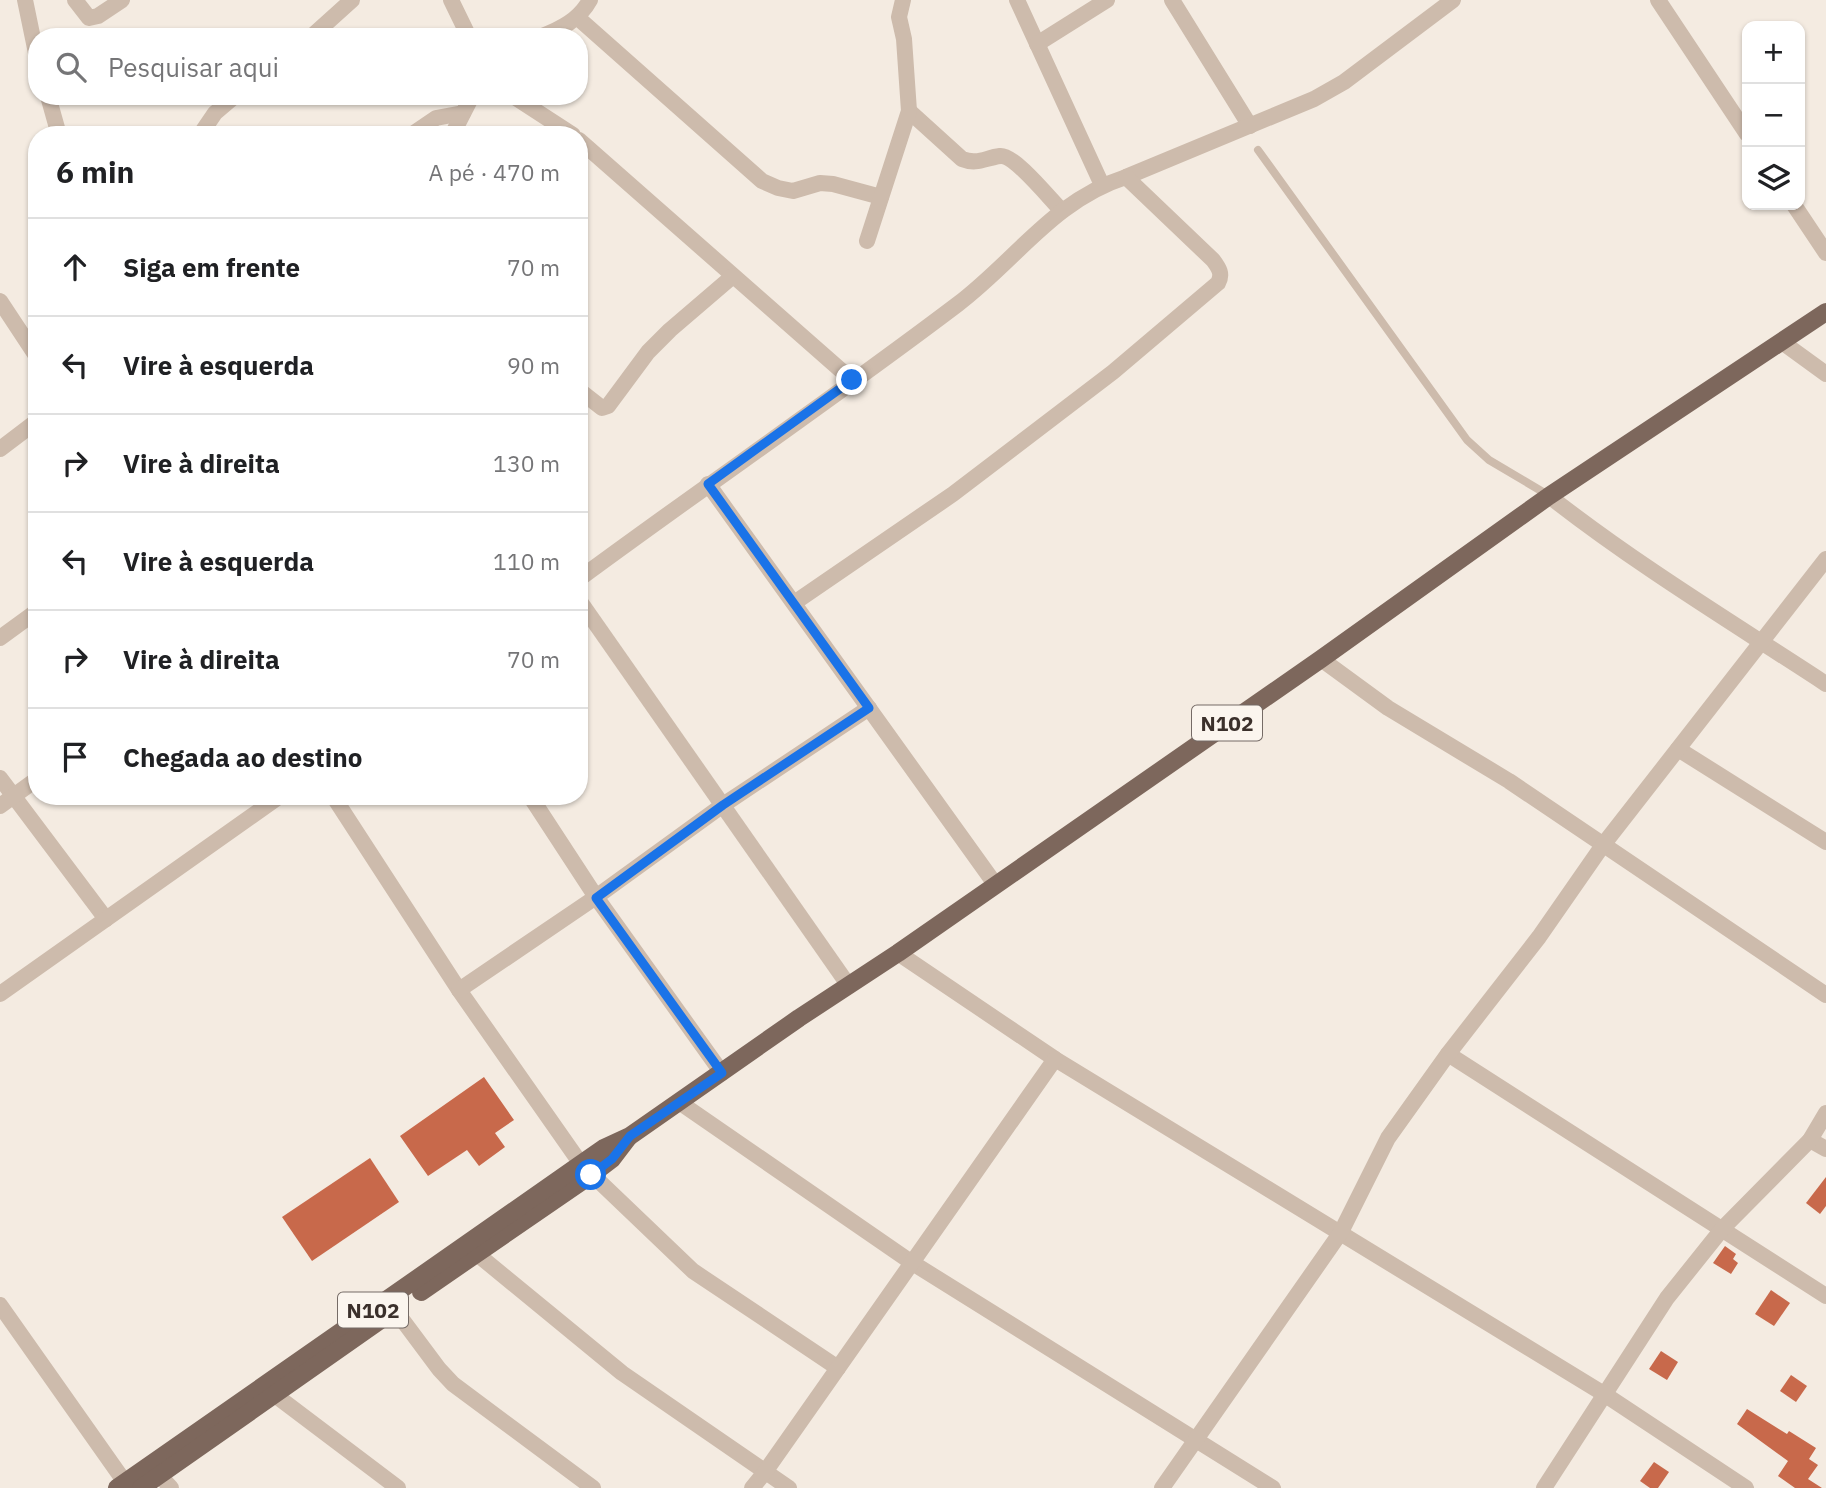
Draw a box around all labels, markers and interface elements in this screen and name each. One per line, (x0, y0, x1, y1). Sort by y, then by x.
map controls (1742, 21, 1805, 210)
button: + (1742, 21, 1805, 84)
search box (28, 28, 588, 105)
icon: search (52, 48, 90, 86)
text: Pesquisar aqui (108, 50, 279, 84)
button: − (1742, 84, 1805, 147)
button: layers (1742, 147, 1805, 210)
text: 6 min (56, 152, 134, 191)
text: A pé · 470 m (429, 157, 560, 187)
icon: ahead (56, 248, 94, 286)
text: Siga em frente (123, 250, 300, 284)
text: 70 m (507, 252, 560, 282)
icon: left (56, 346, 94, 384)
text: Vire à esquerda (123, 348, 314, 382)
text: 90 m (507, 350, 560, 380)
route end (836, 364, 867, 395)
icon: right (56, 444, 94, 482)
text: Vire à direita (123, 446, 280, 480)
text: 130 m (493, 448, 560, 478)
icon: left (56, 542, 94, 580)
text: Vire à esquerda (123, 544, 314, 578)
text: 110 m (493, 546, 560, 576)
icon: right (56, 640, 94, 678)
text: Vire à direita (123, 642, 280, 676)
text: 70 m (507, 644, 560, 674)
road number: N102 (1192, 706, 1262, 740)
icon: arrive (56, 738, 94, 776)
text: Chegada ao destino (123, 740, 362, 774)
route start (575, 1159, 606, 1190)
road number: N102 (338, 1292, 408, 1328)

